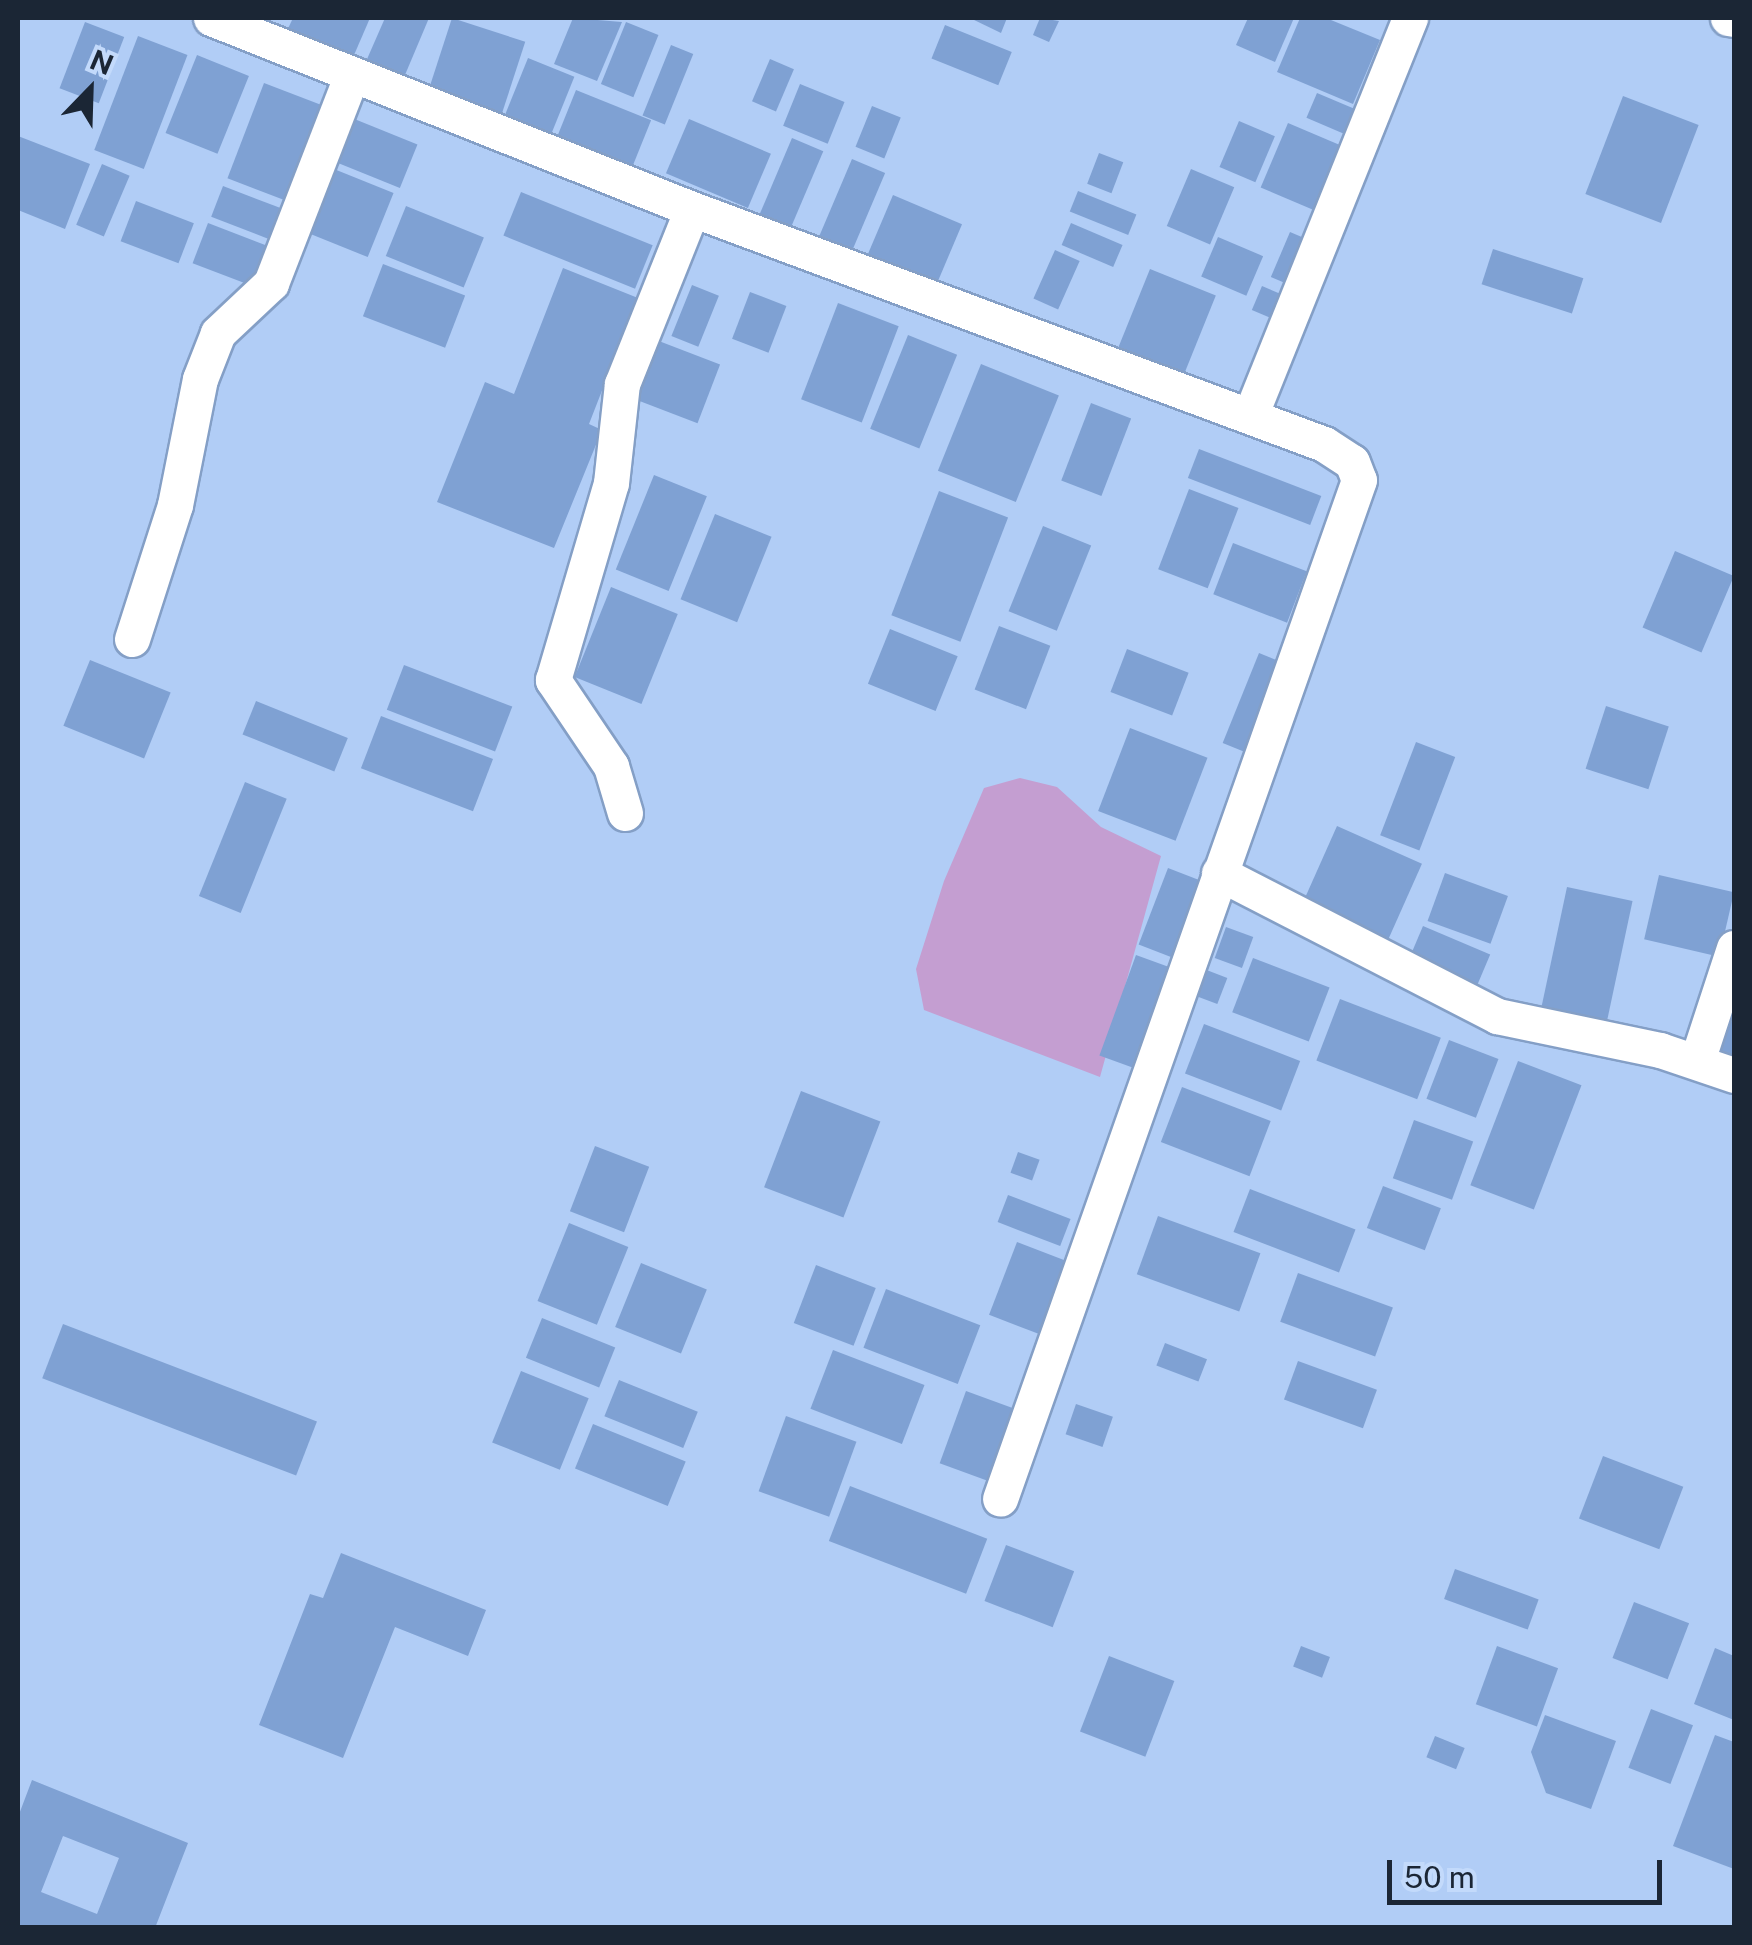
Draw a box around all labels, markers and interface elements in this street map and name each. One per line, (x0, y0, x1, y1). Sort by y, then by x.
north arrow (40, 40, 140, 140)
text: N (85, 42, 118, 81)
scale bar (1392, 1840, 1667, 1902)
text: 50 m (1404, 1859, 1475, 1895)

